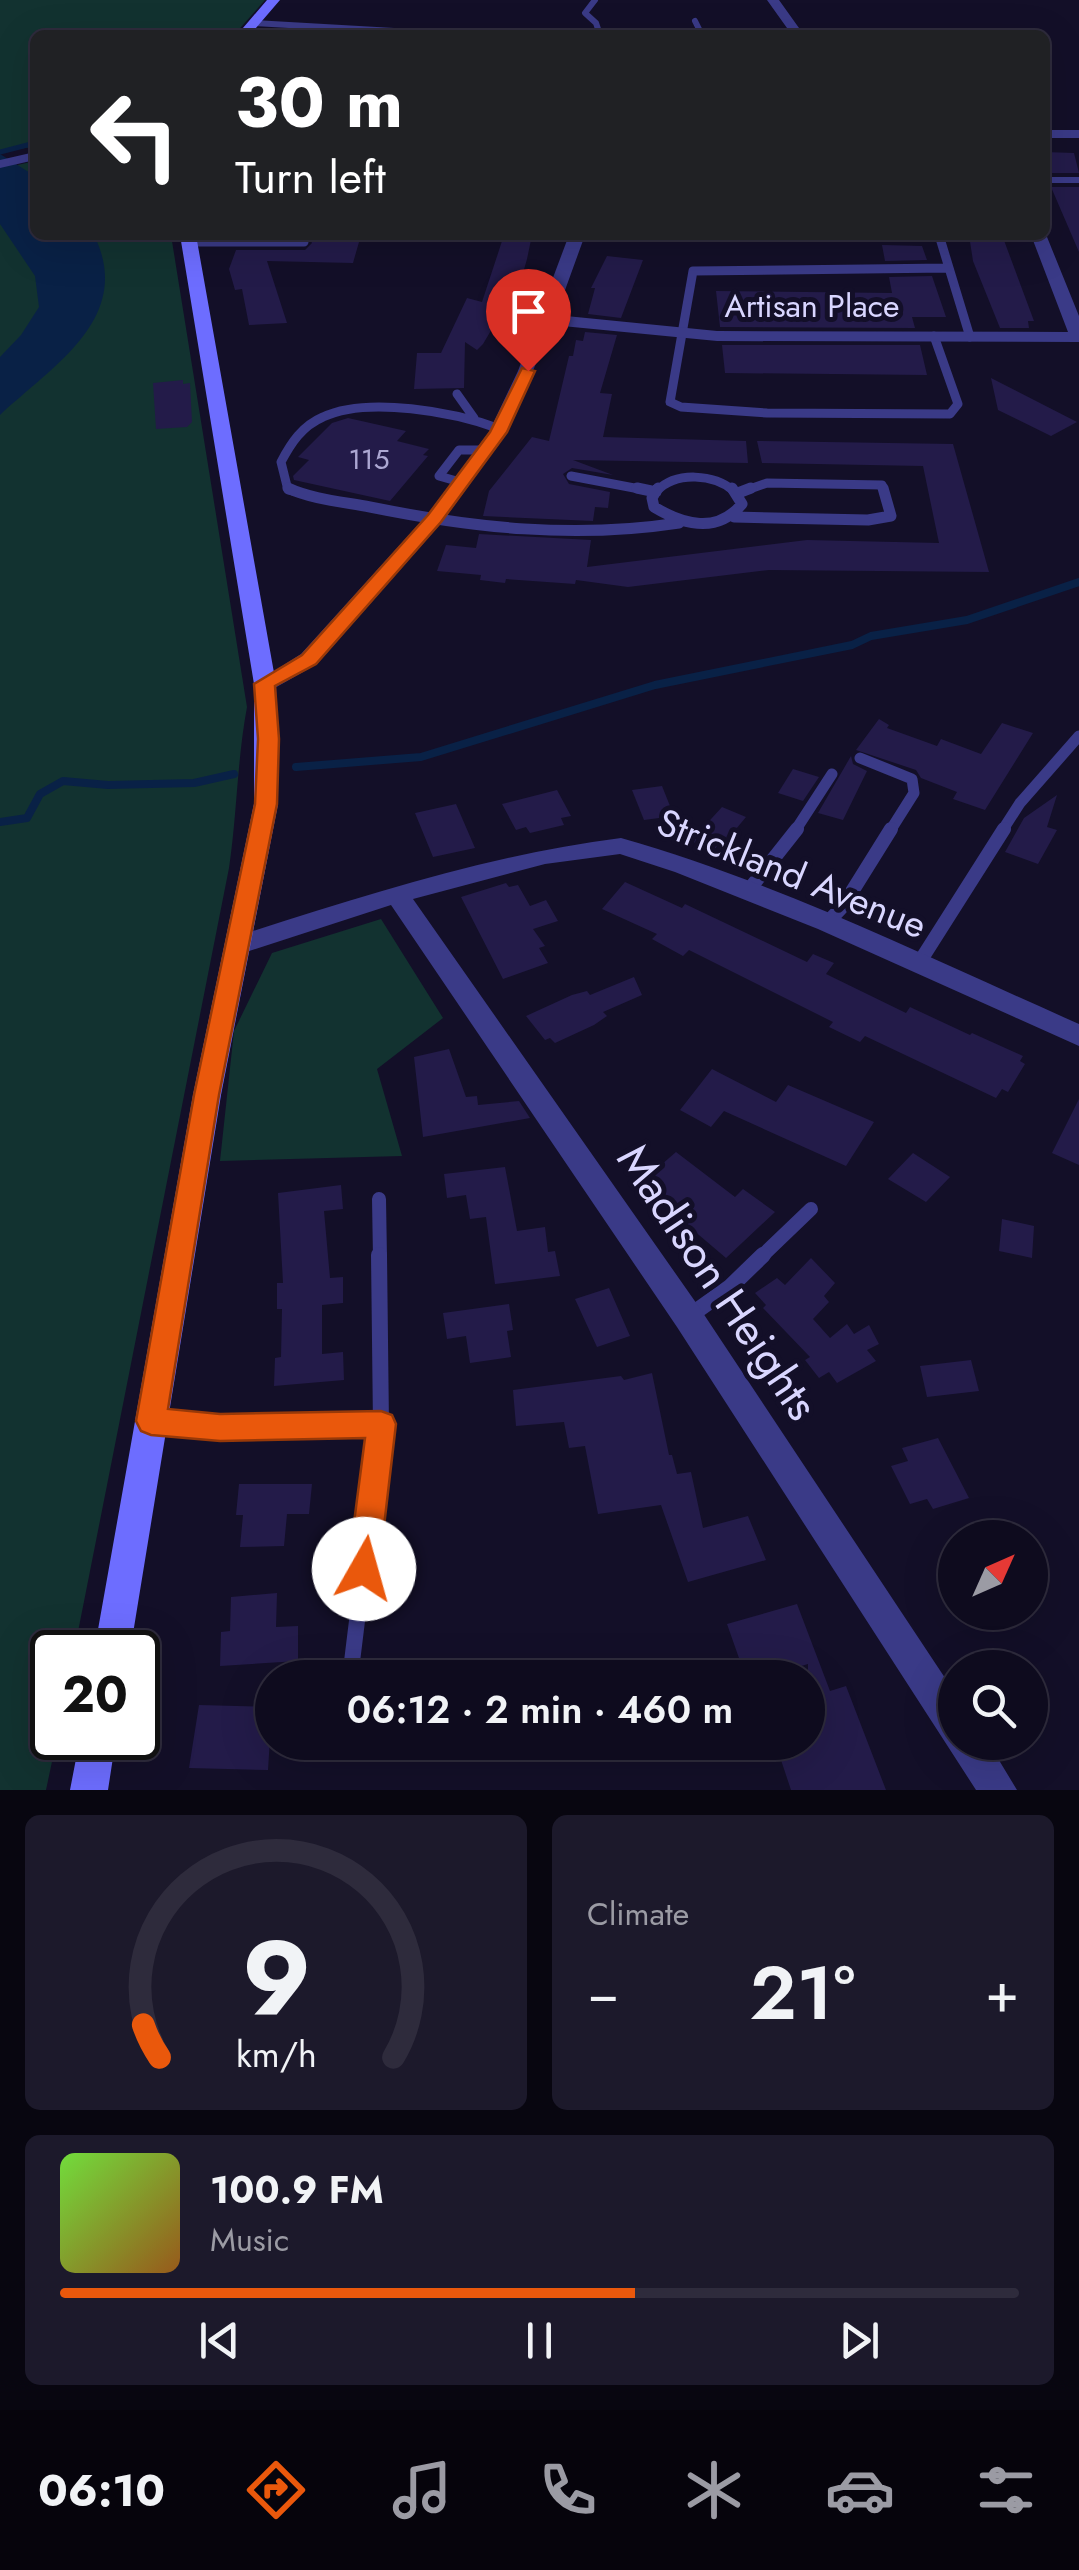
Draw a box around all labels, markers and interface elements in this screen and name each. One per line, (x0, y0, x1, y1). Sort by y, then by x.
text: 30 m (235, 52, 403, 153)
icon: left (70, 70, 200, 200)
text: Turn left (235, 145, 386, 210)
pin (486, 269, 571, 372)
street label: Artisan Place (725, 283, 899, 329)
icon: arrive (501, 284, 556, 339)
house number: 115 (349, 439, 390, 480)
street label: Strickland Avenue (649, 794, 935, 952)
street label: Madison Heights (601, 1131, 835, 1433)
position arrow (312, 1517, 416, 1621)
north arrow (938, 1520, 1048, 1630)
map controls (938, 1520, 1048, 1760)
speed limit sign: 20 (30, 1630, 160, 1760)
button: search (938, 1650, 1048, 1760)
text: 06:12 · 2 min · 460 m (347, 1682, 733, 1737)
text: Climate (587, 1891, 689, 1937)
text: 9 (241, 1904, 311, 2054)
text: 21° (749, 1939, 855, 2047)
text: − (587, 1953, 619, 2033)
text: + (985, 1953, 1019, 2033)
text: km/h (236, 2029, 316, 2080)
text: 100.9 FM (210, 2162, 384, 2217)
text: Music (210, 2217, 289, 2263)
icon: previous (192, 2313, 247, 2368)
icon: pause (512, 2313, 567, 2368)
icon: next (832, 2313, 887, 2368)
icon: directions (241, 2455, 311, 2525)
icon: music (387, 2455, 457, 2525)
icon: phone (533, 2455, 603, 2525)
icon: climate (679, 2455, 749, 2525)
icon: car (825, 2455, 895, 2525)
icon: filters (971, 2455, 1041, 2525)
text: 06:10 (38, 2458, 165, 2523)

